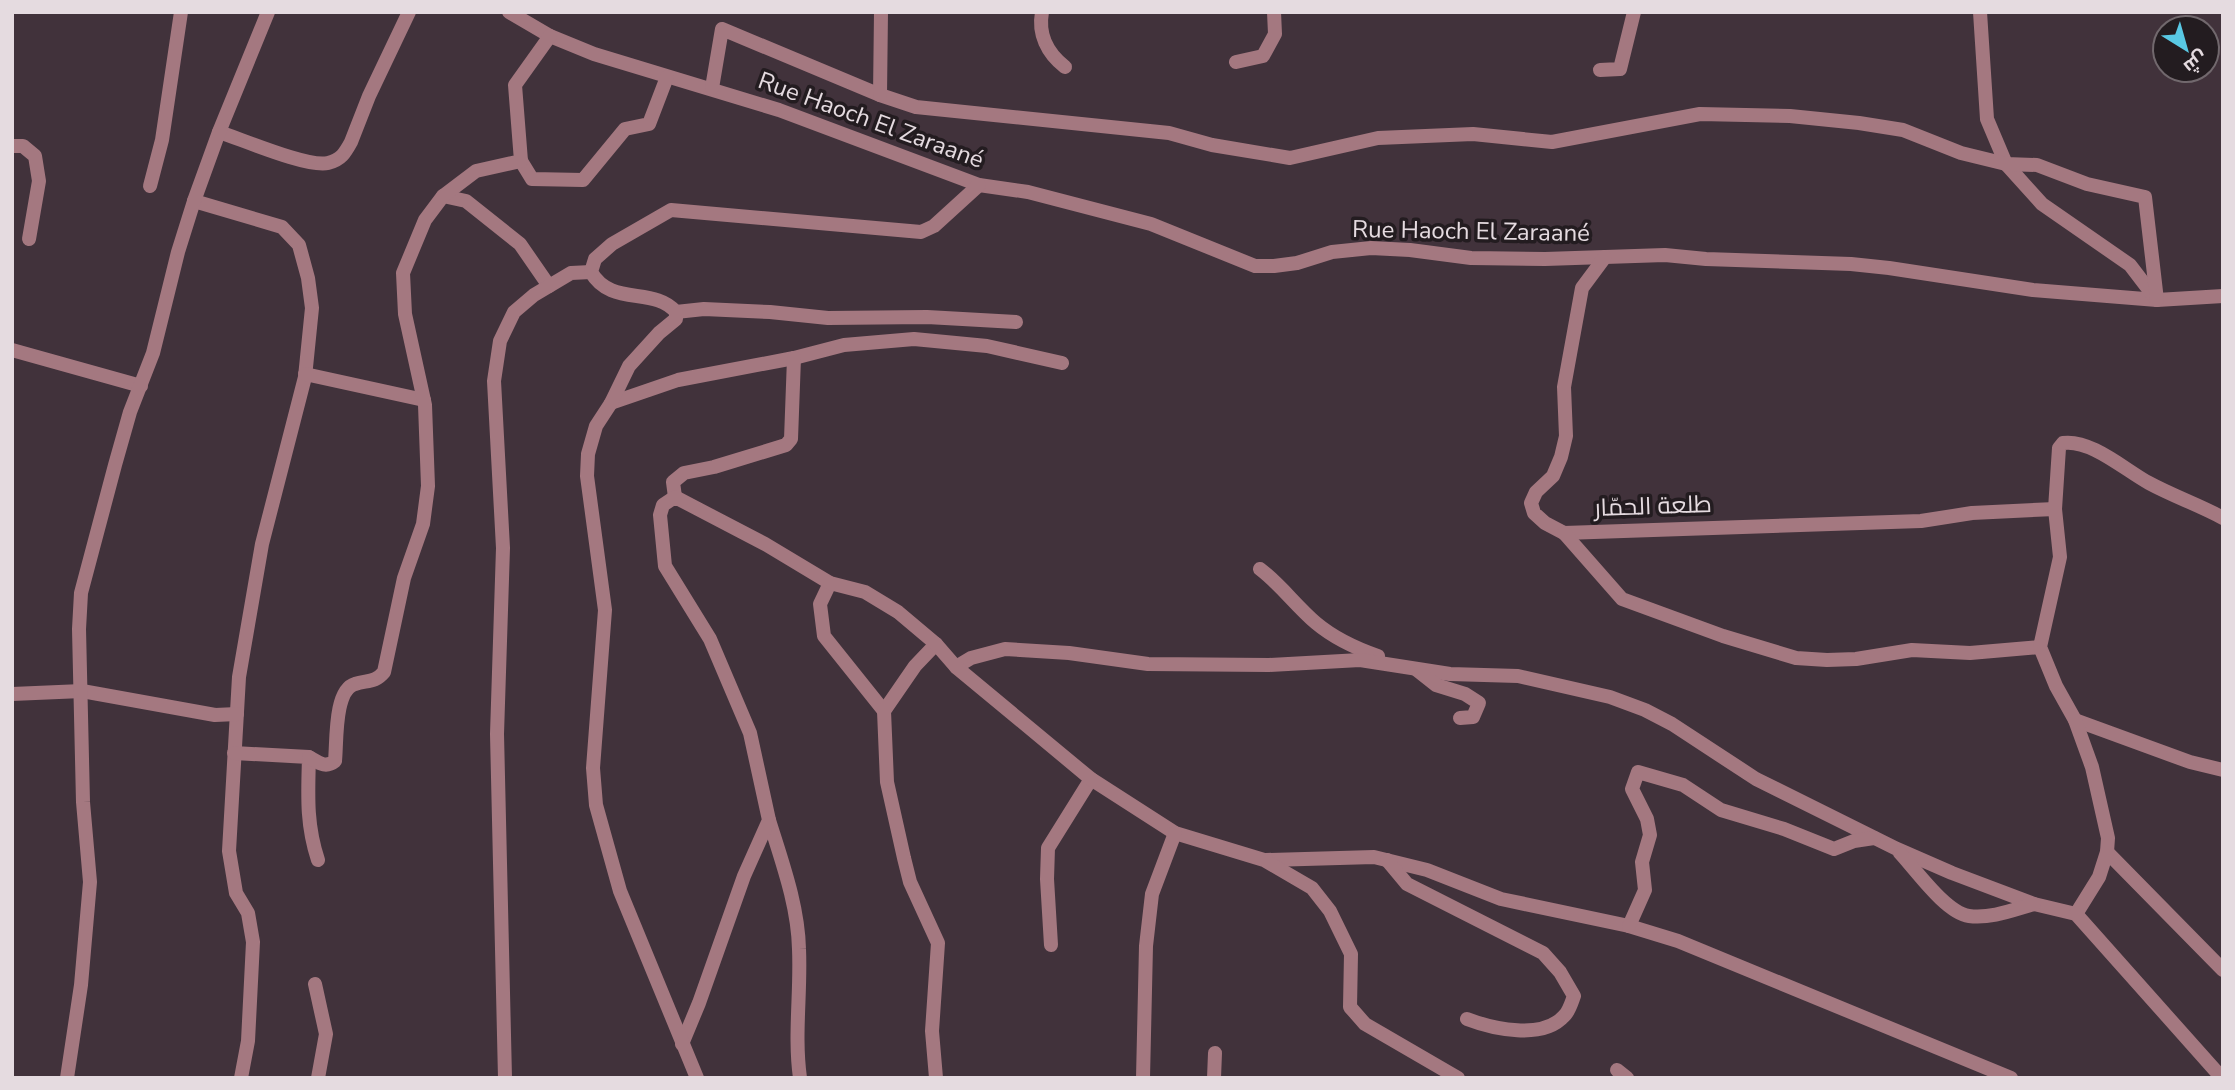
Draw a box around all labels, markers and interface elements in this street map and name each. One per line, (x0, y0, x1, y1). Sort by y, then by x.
north arrow (2151, 14, 2221, 84)
text: ش (2178, 44, 2213, 79)
street label: Rue Haoch El Zaraané (754, 64, 988, 176)
street label: Rue Haoch El Zaraané (1352, 213, 1590, 249)
street label: طلعة الحمّار (1592, 488, 1712, 524)

